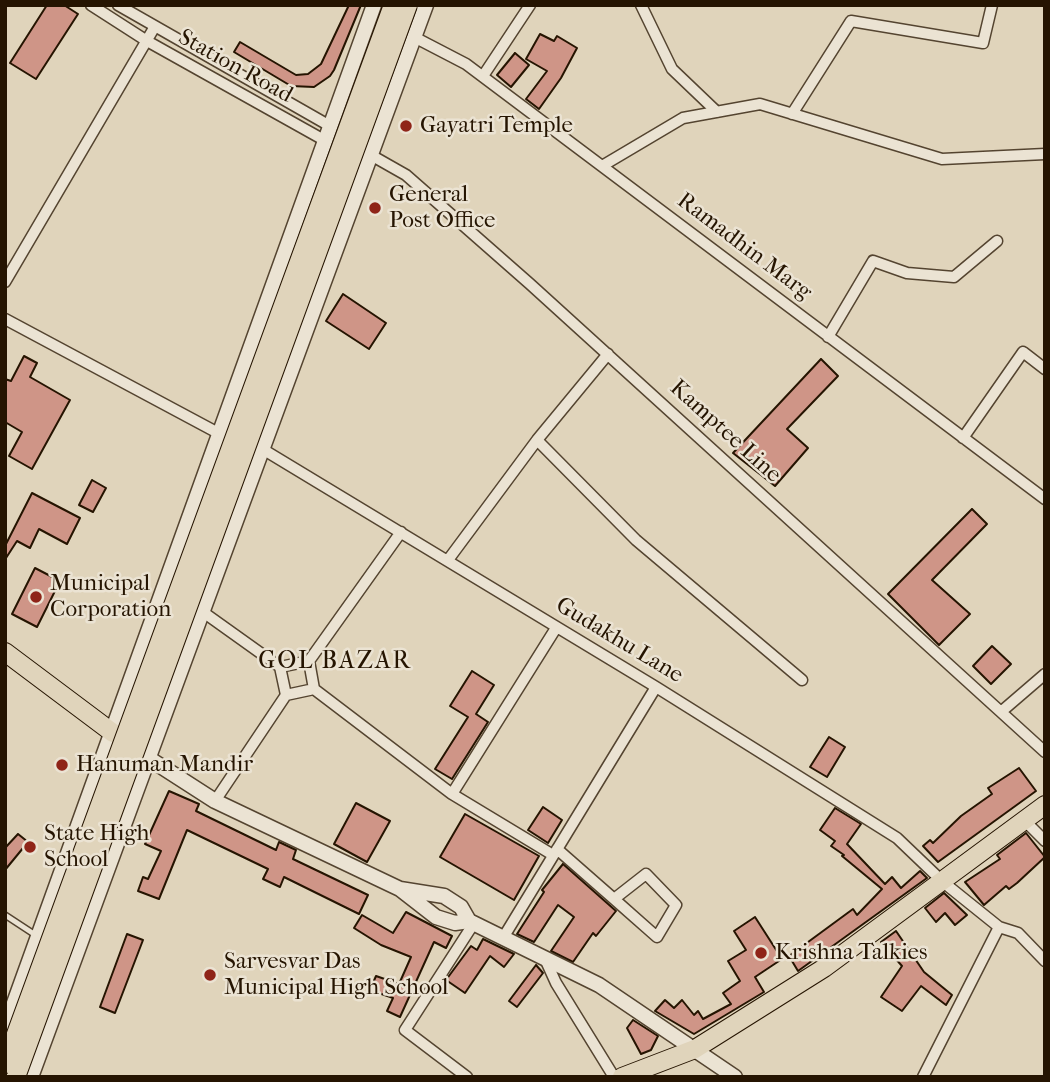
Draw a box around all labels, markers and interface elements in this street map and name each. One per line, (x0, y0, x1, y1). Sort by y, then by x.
street label: Station Road (173, 24, 297, 110)
place label: Gayatri Temple (420, 112, 573, 140)
marker: Gayatri Temple (398, 118, 414, 134)
place label: General Post Office (389, 181, 495, 235)
street label: Ramadhin Marg (671, 187, 817, 307)
marker: General Post Office (367, 200, 383, 216)
street label: Kamptee Line (664, 375, 786, 489)
place label: Municipal Corporation (50, 570, 171, 624)
marker: Municipal Corporation (28, 589, 44, 605)
street label: Gudakhu Lane (550, 592, 688, 690)
district label: GOL BAZAR (259, 648, 411, 676)
place label: Hanuman Mandir (76, 751, 253, 779)
marker: Hanuman Mandir (54, 757, 70, 773)
place label: State High School (44, 820, 149, 874)
marker: State High School (22, 839, 38, 855)
place label: Krishna Talkies (775, 939, 927, 967)
marker: Krishna Talkies (753, 945, 769, 961)
place label: Sarvesvar Das Municipal High School (224, 948, 448, 1002)
marker: Sarvesvar Das Municipal High School (202, 967, 218, 983)

